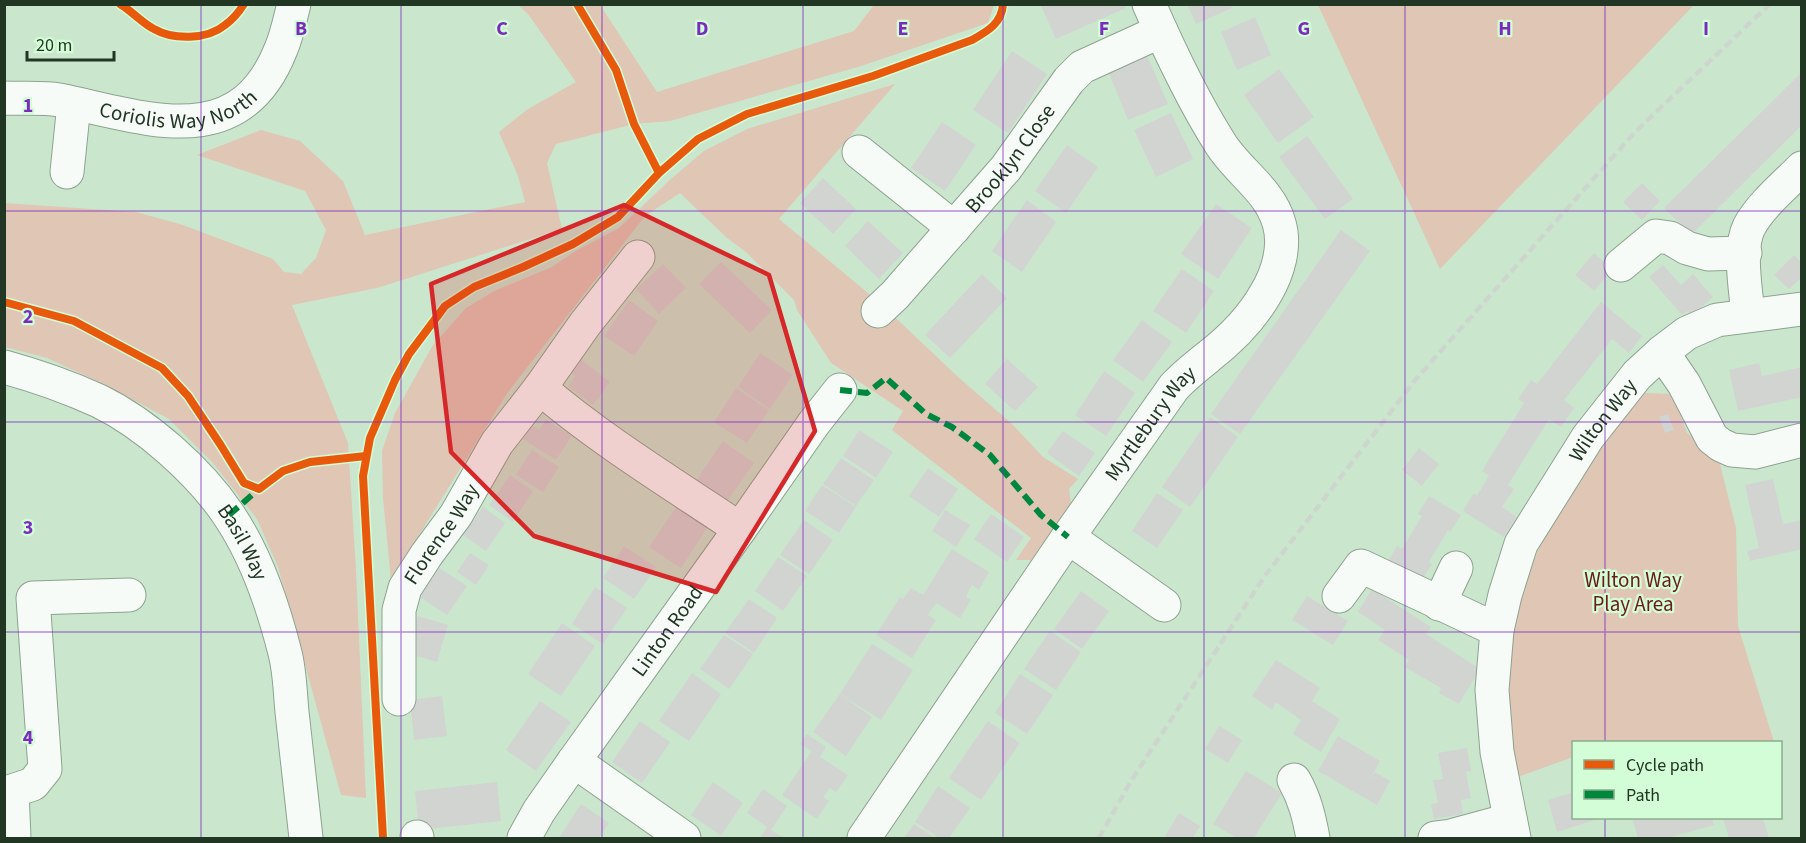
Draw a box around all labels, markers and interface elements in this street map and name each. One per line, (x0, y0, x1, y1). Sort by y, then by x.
text: B (295, 15, 307, 43)
text: C (496, 15, 508, 43)
text: D (696, 15, 708, 43)
text: E (898, 15, 908, 43)
text: F (1099, 15, 1109, 43)
text: G (1298, 15, 1310, 43)
text: H (1498, 15, 1512, 43)
text: I (1703, 15, 1709, 43)
scale bar (27, 24, 114, 62)
text: 20 m (36, 33, 72, 58)
street label: Coriolis Way North (96, 82, 264, 136)
text: 1 (23, 92, 33, 120)
street label: Brooklyn Close (958, 98, 1062, 220)
text: 2 (23, 303, 33, 331)
street label: Myrtlebury Way (1097, 358, 1202, 487)
street label: Wilton Way (1561, 372, 1644, 467)
street label: Florence Way (396, 478, 486, 590)
street label: Basil Way (210, 498, 276, 585)
text: 3 (23, 514, 33, 542)
park label: Wilton Way Play Area (1584, 565, 1682, 619)
street label: Linton Road (624, 579, 710, 683)
text: 4 (23, 724, 34, 752)
legend (1572, 741, 1782, 819)
text: Cycle path (1626, 753, 1704, 778)
text: Path (1626, 783, 1660, 808)

